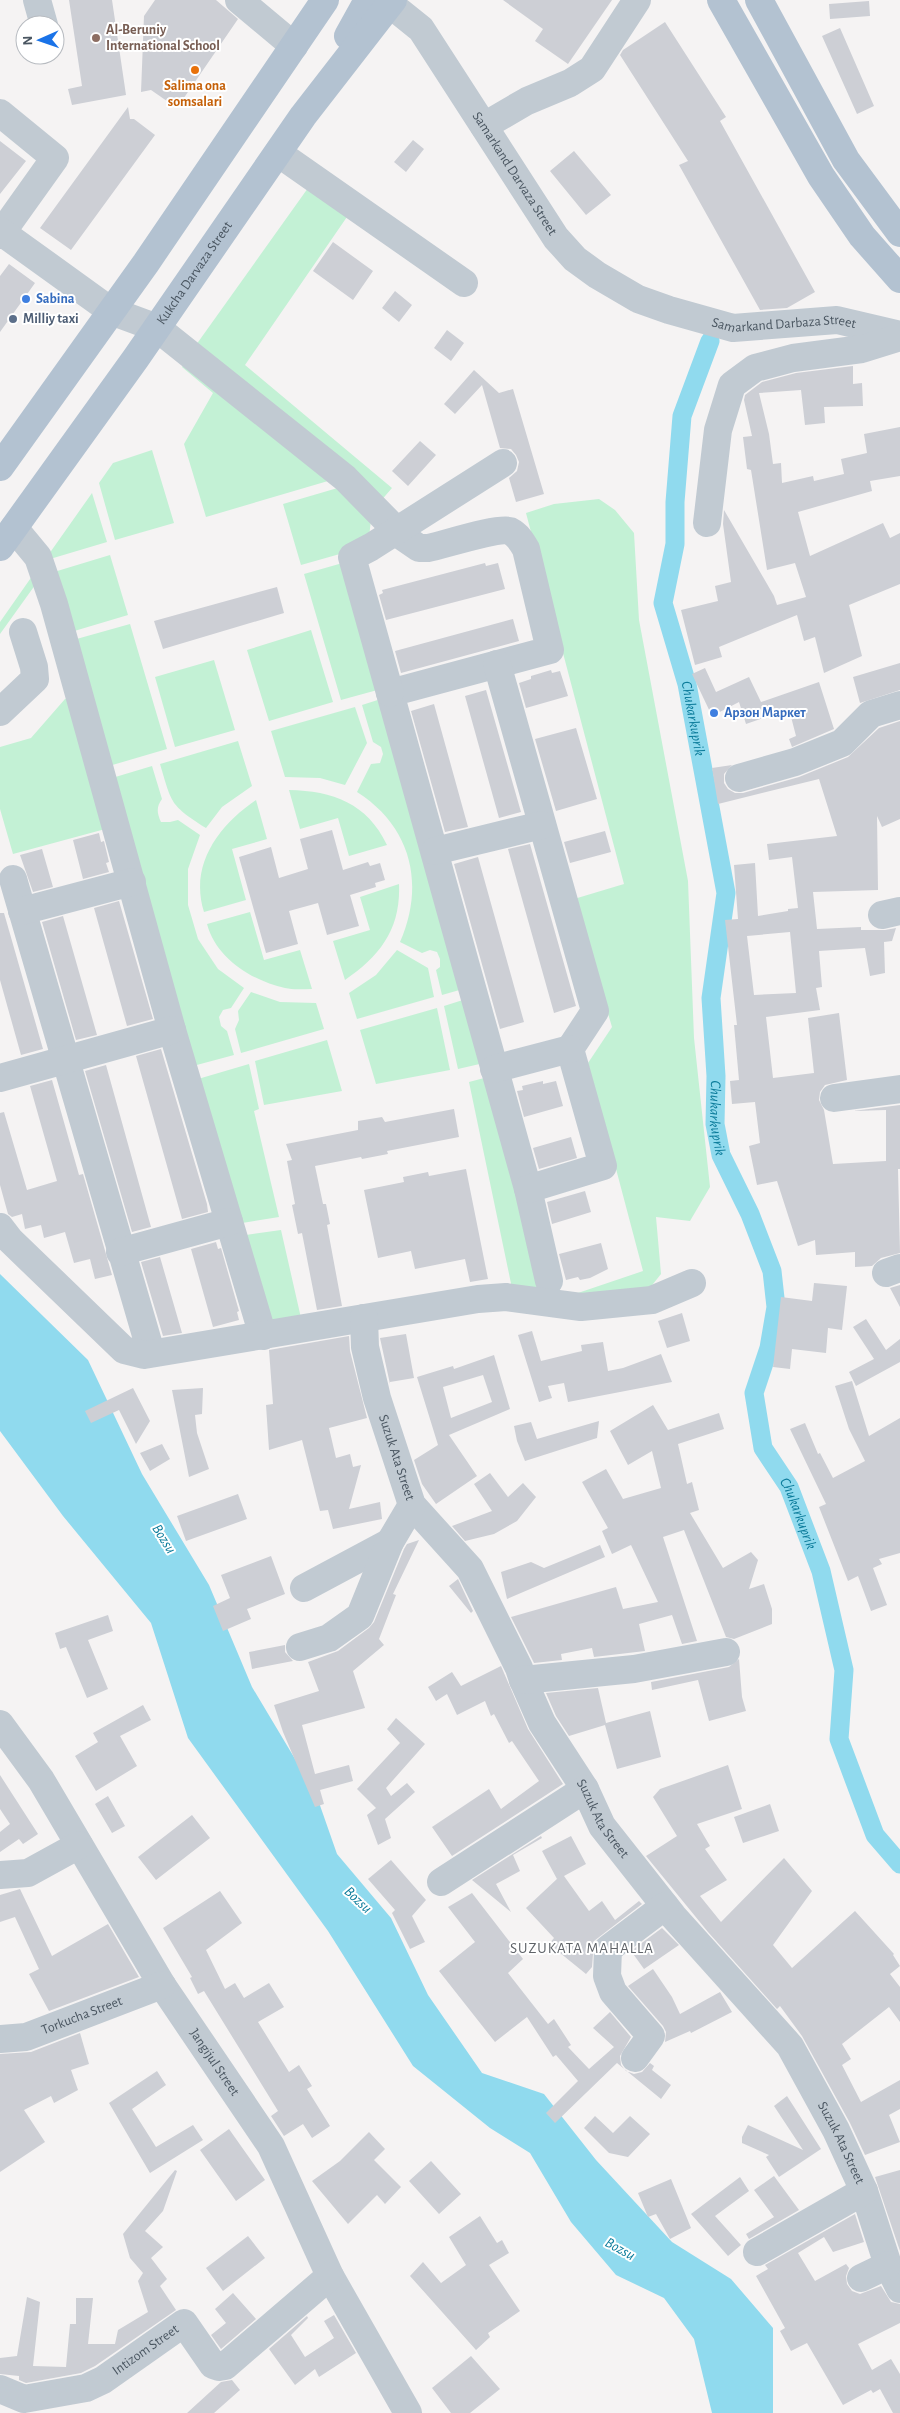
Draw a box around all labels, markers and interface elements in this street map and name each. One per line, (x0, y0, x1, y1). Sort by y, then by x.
north arrow (15, 15, 65, 65)
place label: Al-Beruniy International School (106, 23, 220, 53)
marker: Al-Beruniy International School (90, 32, 102, 44)
text: N (21, 35, 35, 46)
marker: Salima ona somsalari (189, 64, 201, 76)
place label: Salima ona somsalari (164, 79, 226, 109)
street label: Samarkand Darvaza Street (470, 109, 560, 238)
street label: Kukcha Darvaza Street (154, 218, 235, 327)
place label: Sabina (36, 292, 75, 306)
marker: Sabina (20, 293, 32, 305)
place label: Milliy taxi (23, 312, 79, 326)
marker: Milliy taxi (7, 313, 19, 325)
street label: Samarkand Darbaza Street (710, 313, 858, 335)
water label: Chukarkuprik (679, 680, 708, 757)
place label: Арзон Маркет (724, 706, 806, 720)
marker: Арзон Маркет (708, 707, 720, 719)
water label: Chukarkuprik (707, 1080, 728, 1157)
street label: Suzuk Ata Street (376, 1413, 417, 1503)
water label: Chukarkuprik (777, 1475, 819, 1551)
water label: Bozsu (149, 1522, 179, 1556)
street label: Suzuk Ata Street (574, 1777, 632, 1861)
water label: Bozsu (341, 1884, 375, 1916)
district label: SUZUKATA MAHALLA (510, 1941, 654, 1956)
street label: Torkucha Street (40, 1994, 125, 2037)
street label: Jangijul Street (187, 2026, 242, 2099)
street label: Suzuk Ata Street (815, 2099, 867, 2187)
water label: Bozsu (603, 2235, 637, 2263)
street label: Intizom Street (110, 2322, 182, 2378)

